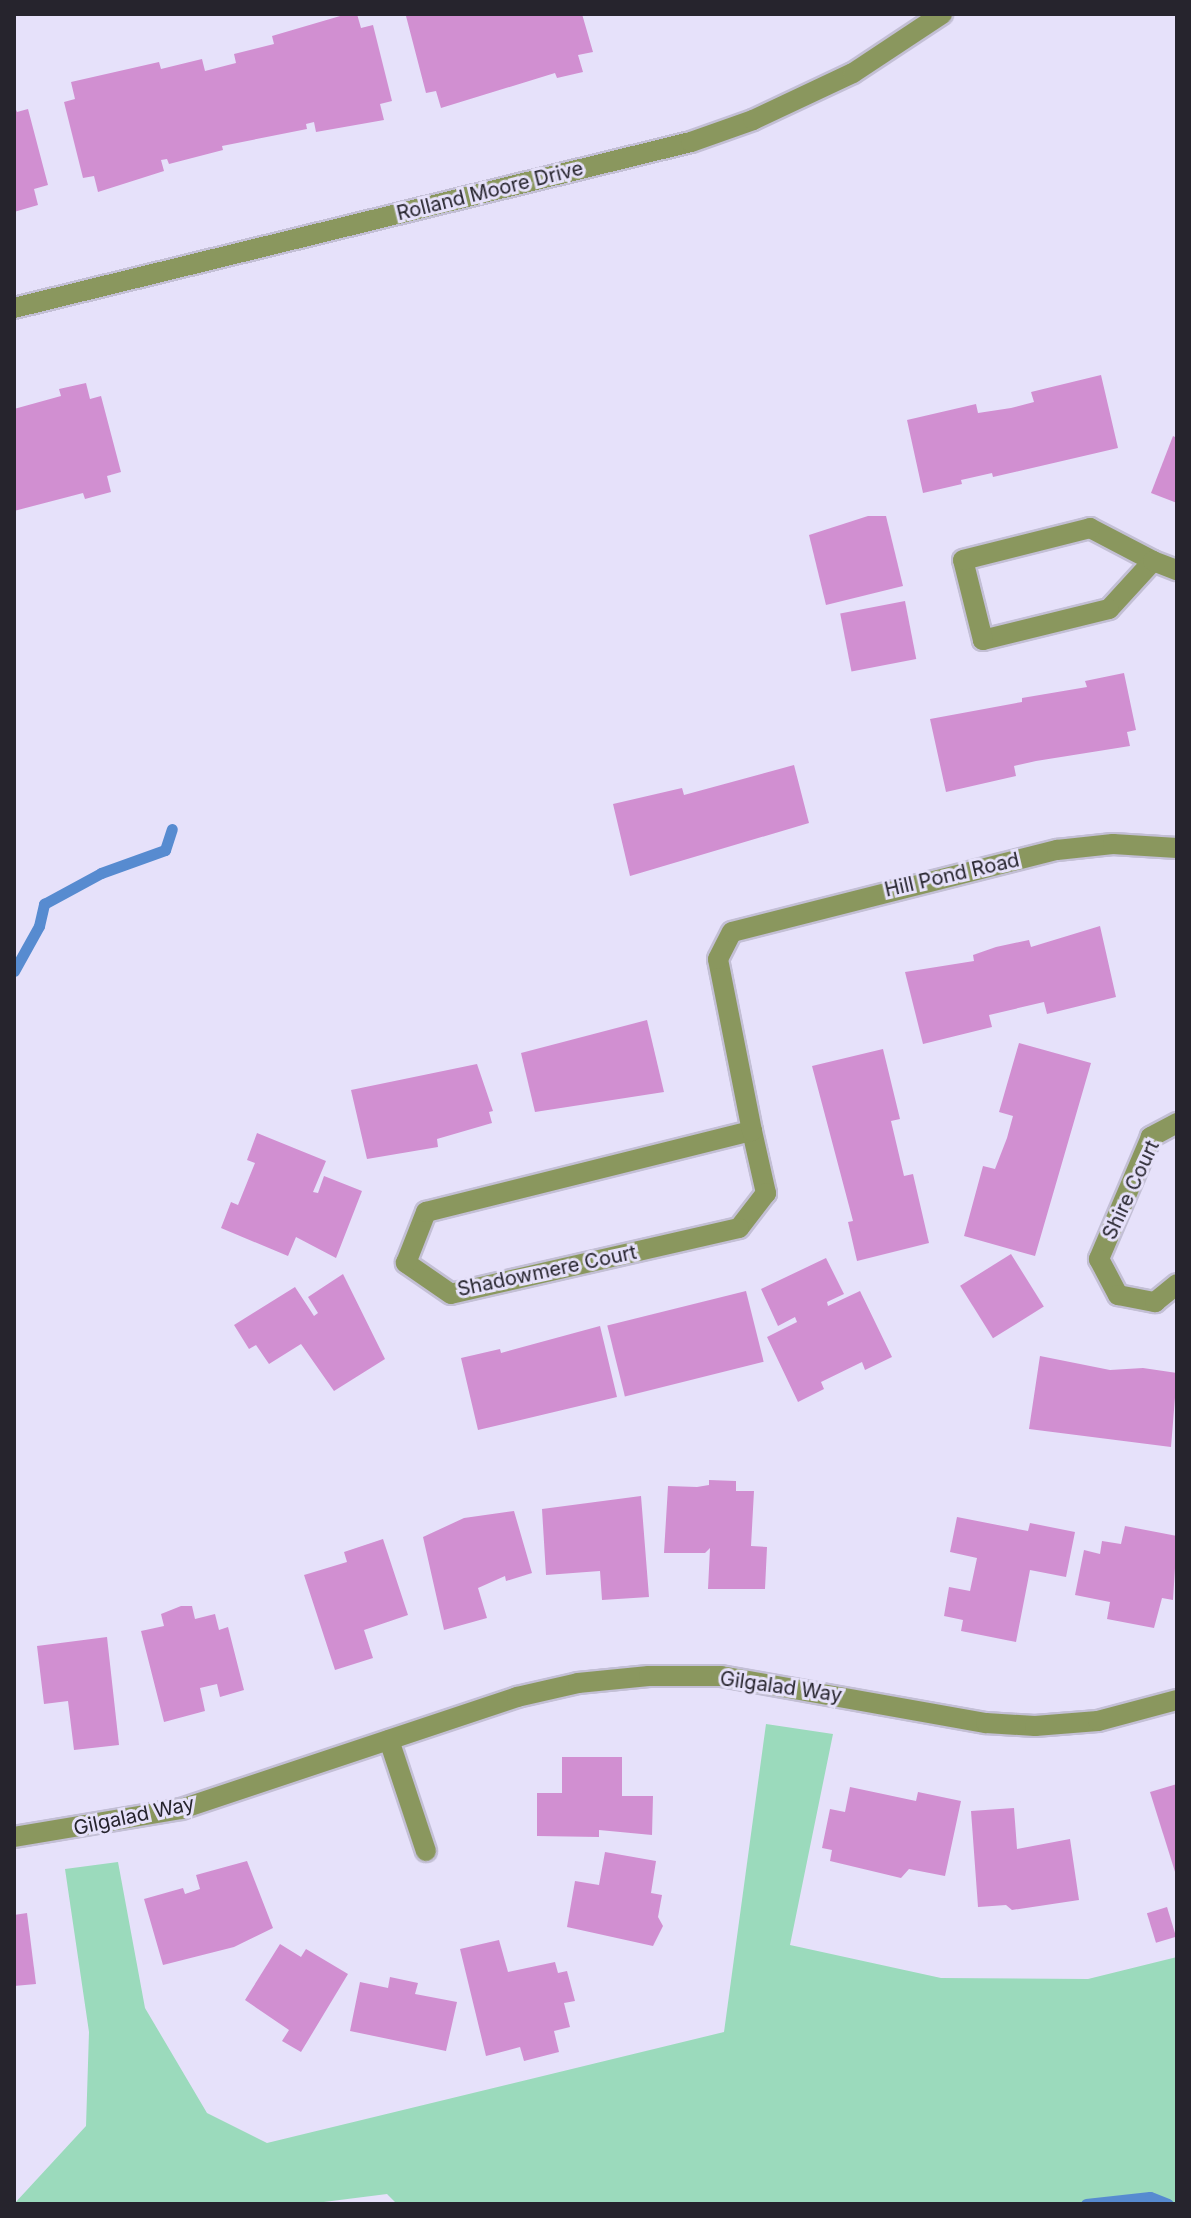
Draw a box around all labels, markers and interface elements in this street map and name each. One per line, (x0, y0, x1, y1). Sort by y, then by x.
street label: Rolland Moore Drive (394, 156, 586, 226)
street label: Hill Pond Road (882, 848, 1022, 902)
street label: Shire Court (1098, 1137, 1164, 1243)
street label: Shadowmere Court (455, 1240, 639, 1302)
street label: Gilgalad Way (718, 1667, 844, 1707)
street label: Gilgalad Way (71, 1791, 197, 1841)

